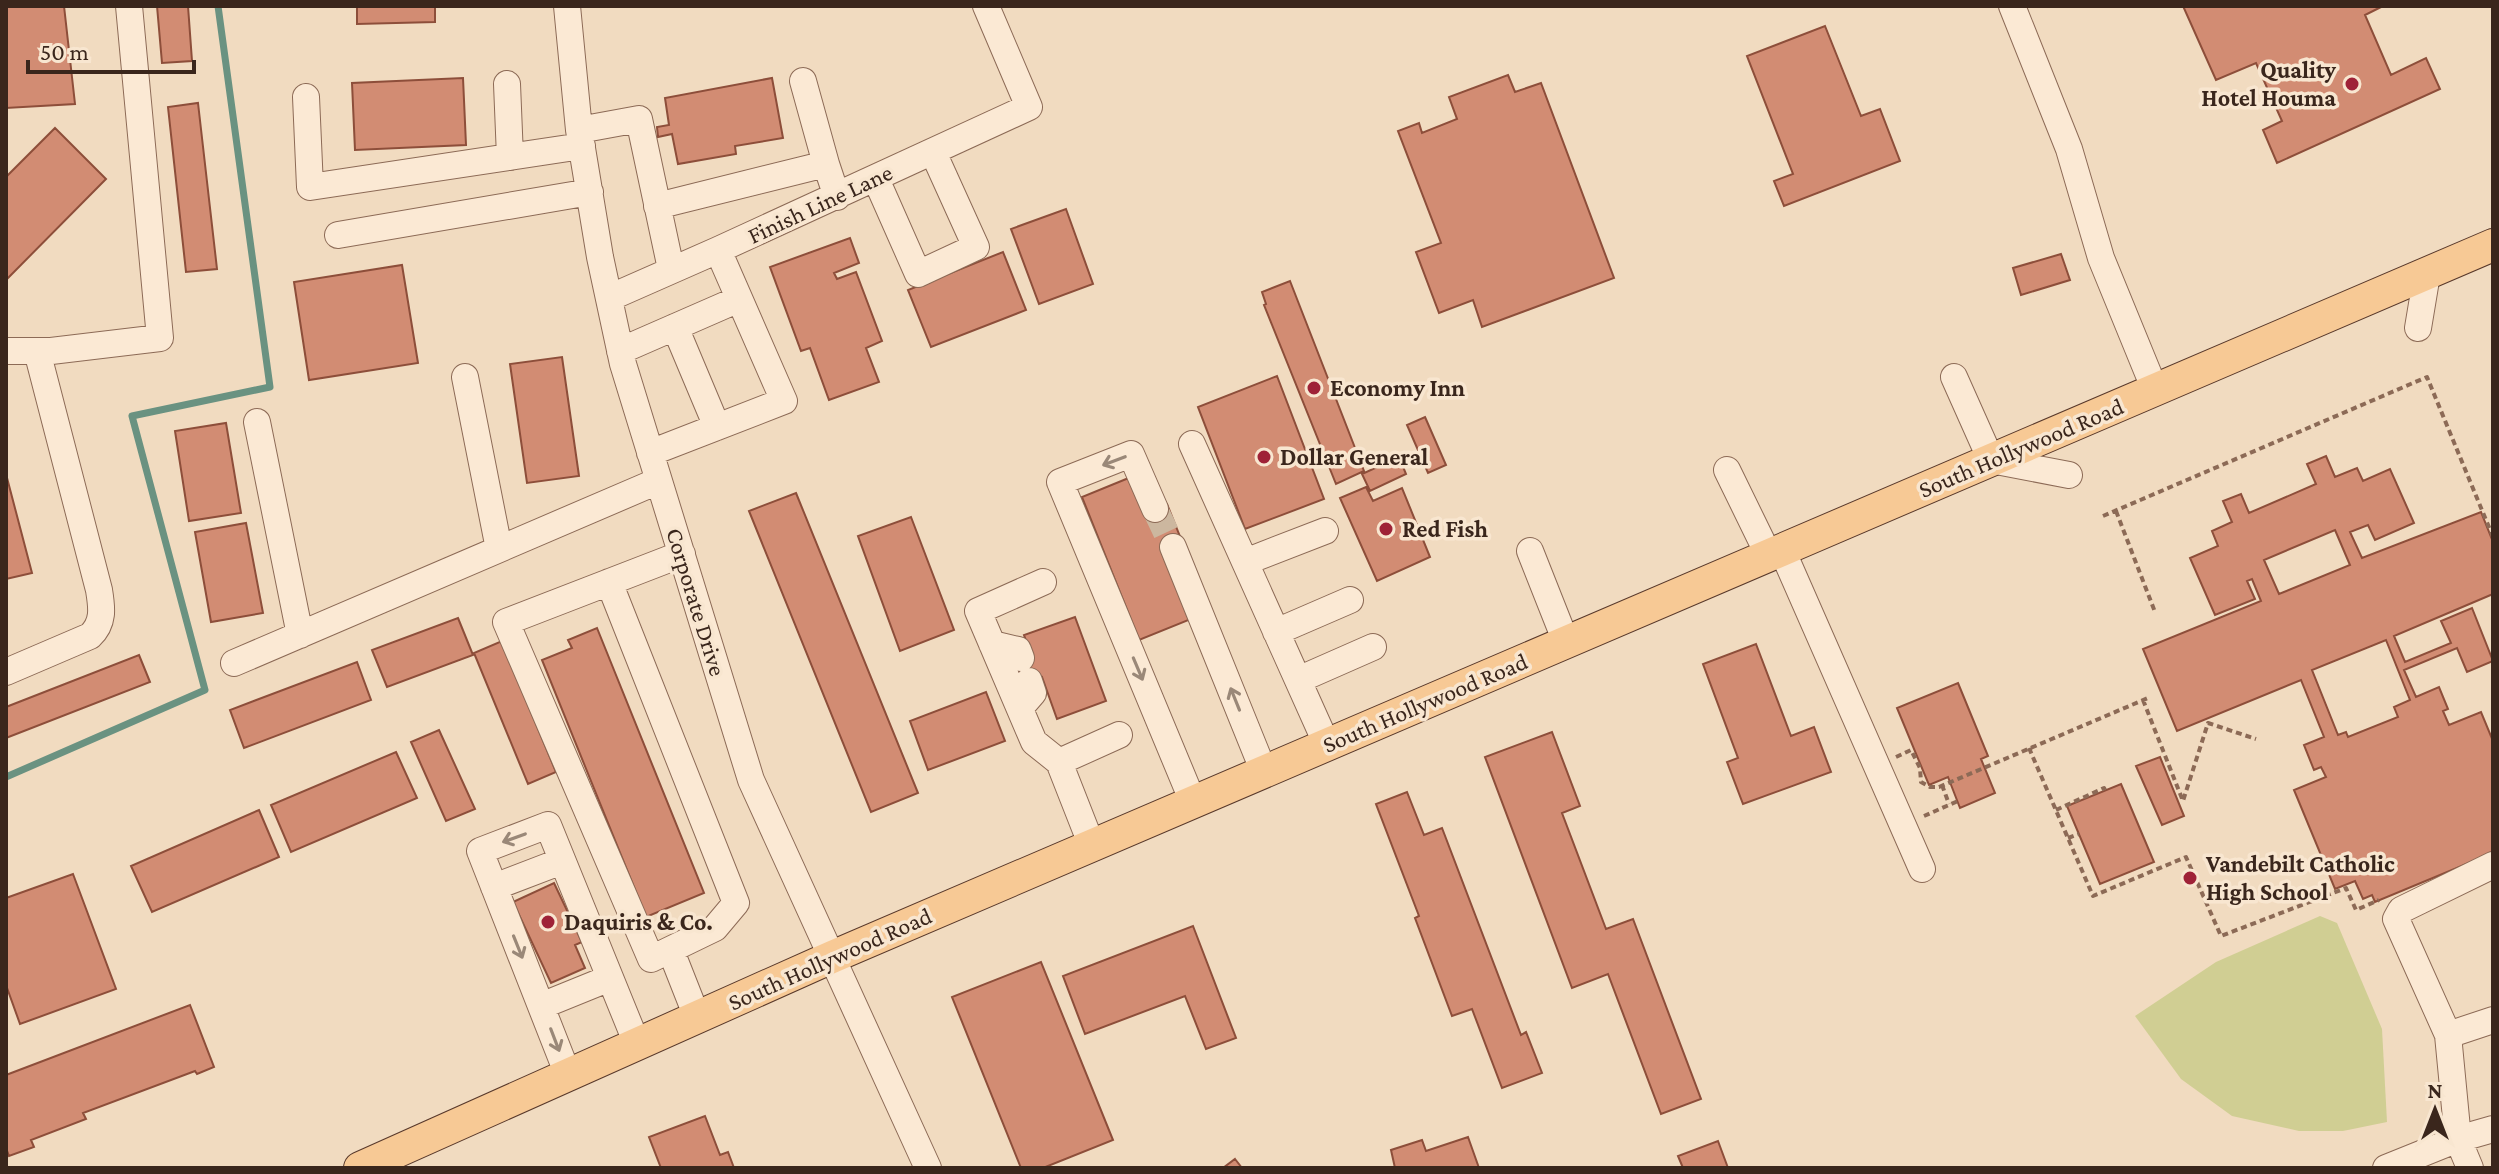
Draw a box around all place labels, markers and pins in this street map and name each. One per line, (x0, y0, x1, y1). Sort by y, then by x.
place label: Quality Hotel Houma (2201, 56, 2336, 111)
marker: Quality Hotel Houma (2343, 75, 2361, 93)
place label: Economy Inn (1330, 374, 1465, 401)
marker: Economy Inn (1305, 379, 1323, 397)
place label: Dollar General (1280, 443, 1428, 470)
marker: Dollar General (1255, 448, 1273, 466)
place label: Red Fish (1402, 515, 1488, 542)
marker: Red Fish (1377, 520, 1395, 538)
place label: Vandebilt Catholic High School (2205, 850, 2395, 905)
marker: Vandebilt Catholic High School (2181, 869, 2199, 887)
place label: Daquiris & Co. (564, 908, 713, 935)
marker: Daquiris & Co. (539, 913, 557, 931)

